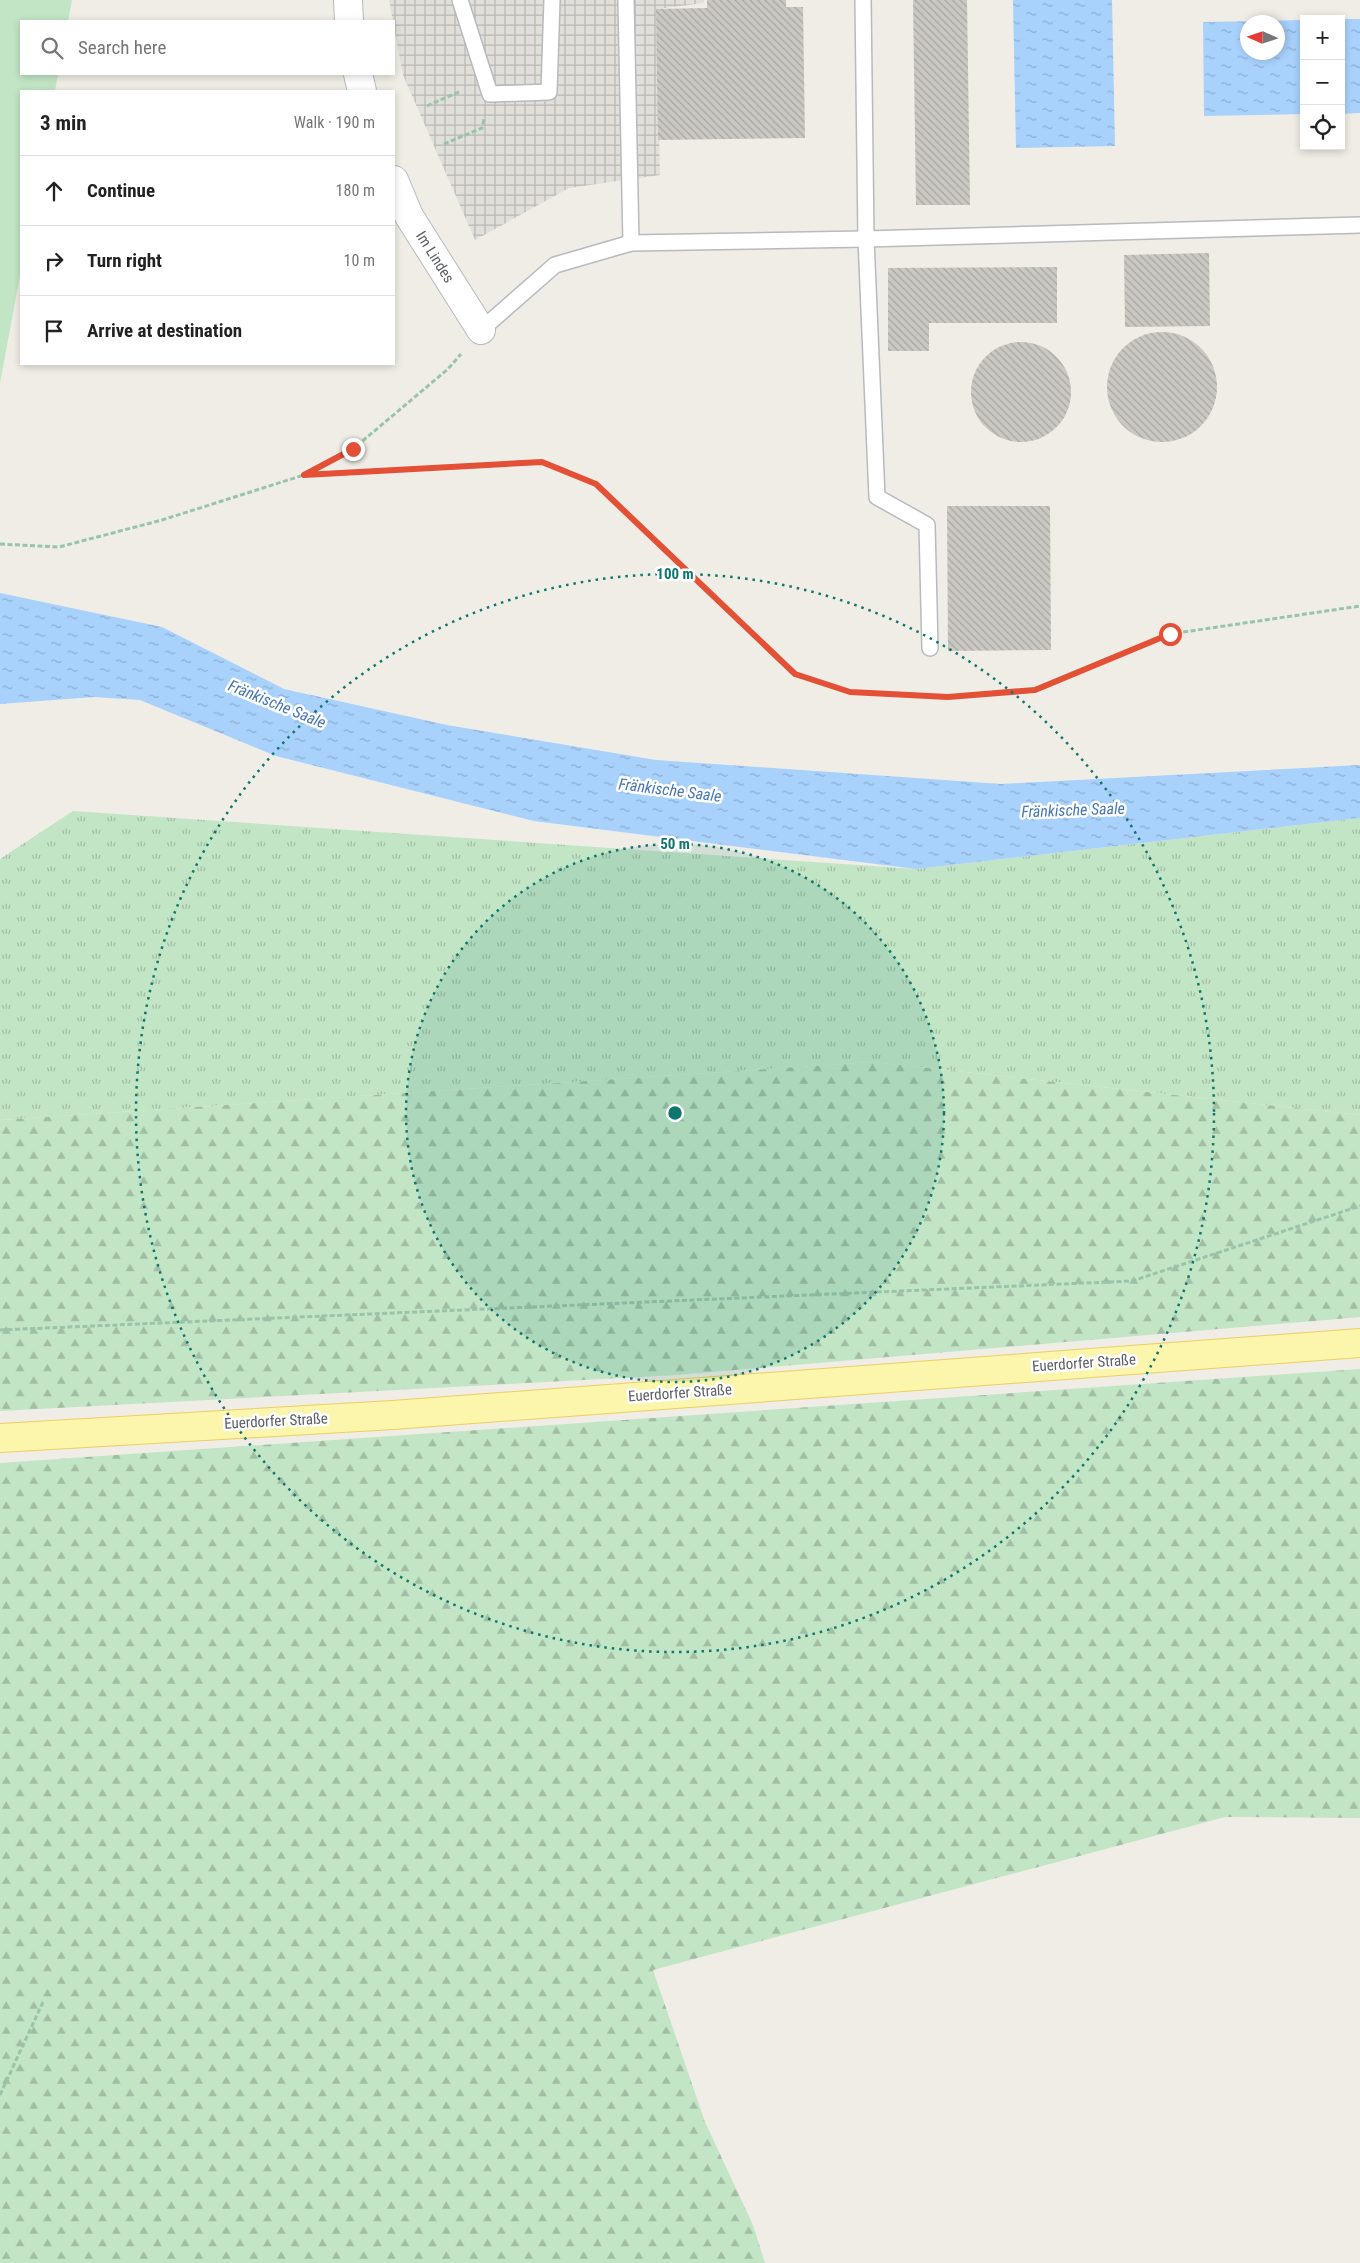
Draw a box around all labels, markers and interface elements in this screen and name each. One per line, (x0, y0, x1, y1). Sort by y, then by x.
north arrow (1240, 15, 1285, 60)
map controls (1300, 15, 1345, 150)
button: + (1300, 15, 1345, 60)
search box (20, 20, 395, 75)
icon: search (38, 34, 66, 62)
text: Search here (78, 36, 166, 59)
button: − (1300, 60, 1345, 105)
button: locate (1300, 105, 1345, 150)
text: 3 min (40, 111, 87, 135)
text: Walk · 190 m (294, 113, 375, 132)
icon: ahead (40, 177, 68, 205)
text: Continue (87, 179, 155, 202)
text: 180 m (336, 181, 375, 200)
street label: Im Lindes (412, 228, 458, 286)
icon: right (40, 247, 68, 275)
text: Turn right (87, 249, 162, 272)
text: 10 m (343, 251, 375, 270)
icon: arrive (40, 317, 68, 345)
text: Arrive at destination (87, 319, 242, 342)
route end (342, 438, 365, 461)
text: 100 m (656, 565, 694, 583)
route start (1159, 623, 1182, 646)
water label: Fränkische Saale (225, 676, 329, 732)
water label: Fränkische Saale (617, 774, 723, 806)
water label: Fränkische Saale (1021, 799, 1125, 821)
text: 50 m (660, 835, 690, 853)
centre of rings (666, 1104, 684, 1122)
street label: Euerdorfer Straße (1032, 1350, 1136, 1376)
street label: Euerdorfer Straße (628, 1380, 732, 1406)
street label: Euerdorfer Straße (224, 1409, 328, 1433)

